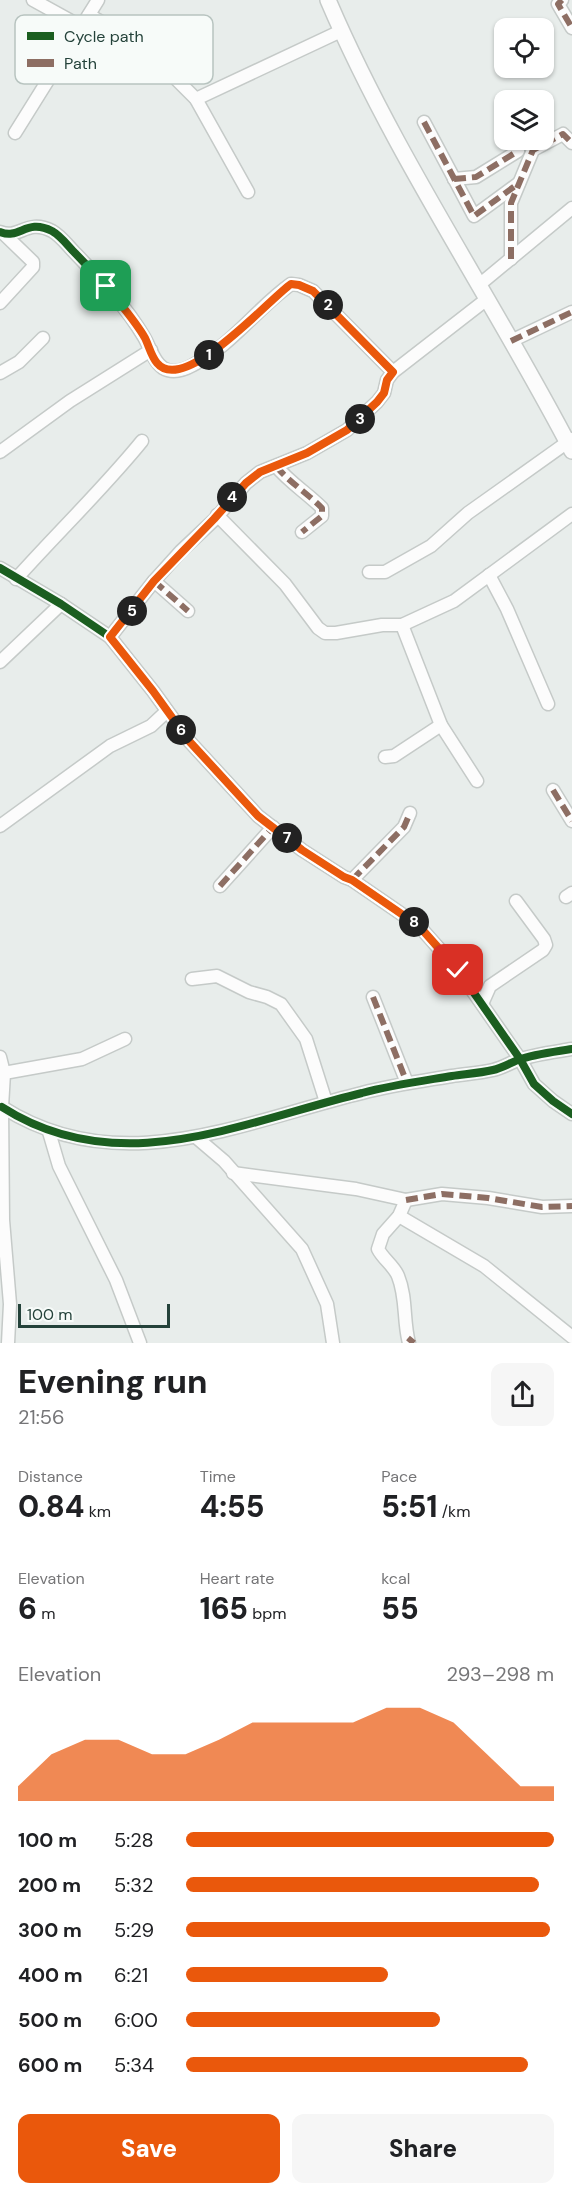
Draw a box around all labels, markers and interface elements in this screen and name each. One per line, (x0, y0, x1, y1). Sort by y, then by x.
legend (15, 15, 213, 84)
map controls (494, 18, 554, 150)
button: locate (494, 18, 554, 78)
text: Cycle path (64, 26, 144, 47)
text: Path (64, 53, 97, 74)
button: layers (494, 90, 554, 150)
pin (80, 260, 131, 311)
icon: arrive (89, 269, 122, 302)
pin: 2 (313, 290, 343, 320)
text: 2 (323, 294, 333, 315)
pin: 1 (194, 340, 224, 370)
text: 1 (206, 344, 212, 365)
pin: 3 (345, 404, 375, 434)
text: 3 (355, 408, 365, 429)
pin: 4 (217, 482, 247, 512)
text: 4 (227, 486, 237, 507)
pin: 5 (117, 596, 147, 626)
text: 5 (127, 600, 137, 621)
pin: 6 (166, 715, 196, 745)
text: 6 (176, 719, 186, 740)
pin: 7 (272, 823, 302, 853)
text: 7 (283, 827, 291, 848)
pin: 8 (399, 907, 429, 937)
text: 8 (409, 911, 419, 932)
pin (432, 944, 483, 995)
icon: check (441, 953, 474, 986)
scale bar (18, 1301, 170, 1328)
text: 100 m (27, 1304, 72, 1325)
text: Evening run (18, 1360, 207, 1403)
button: share (491, 1363, 554, 1426)
text: 21:56 (18, 1404, 65, 1430)
text: Distance (18, 1466, 83, 1487)
text: Time (200, 1466, 236, 1487)
text: Pace (381, 1466, 417, 1487)
text: 0.84 (18, 1487, 84, 1526)
text: 4:55 (200, 1487, 265, 1526)
text: 5:51 (381, 1487, 438, 1526)
text: km (84, 1501, 111, 1522)
text: /km (438, 1501, 470, 1522)
text: Elevation (18, 1568, 85, 1589)
text: Heart rate (200, 1568, 274, 1589)
text: kcal (381, 1568, 410, 1589)
text: 6 (18, 1589, 37, 1628)
text: 165 (200, 1589, 248, 1628)
text: 55 (381, 1589, 419, 1628)
text: m (37, 1603, 56, 1624)
text: bpm (248, 1603, 286, 1624)
text: Elevation (18, 1661, 101, 1687)
text: 293–298 m (446, 1661, 554, 1687)
text: 100 m (18, 1827, 77, 1853)
text: 5:28 (114, 1827, 154, 1853)
text: 200 m (18, 1872, 81, 1898)
text: 5:32 (114, 1872, 154, 1898)
text: 300 m (18, 1917, 82, 1943)
text: 5:29 (114, 1917, 154, 1943)
text: 400 m (18, 1962, 83, 1988)
text: 6:21 (114, 1962, 148, 1988)
text: 500 m (18, 2007, 82, 2033)
text: 6:00 (114, 2007, 158, 2033)
text: 600 m (18, 2052, 82, 2078)
text: 5:34 (114, 2052, 154, 2078)
button: Save (18, 2114, 280, 2183)
button: Share (292, 2114, 554, 2183)

